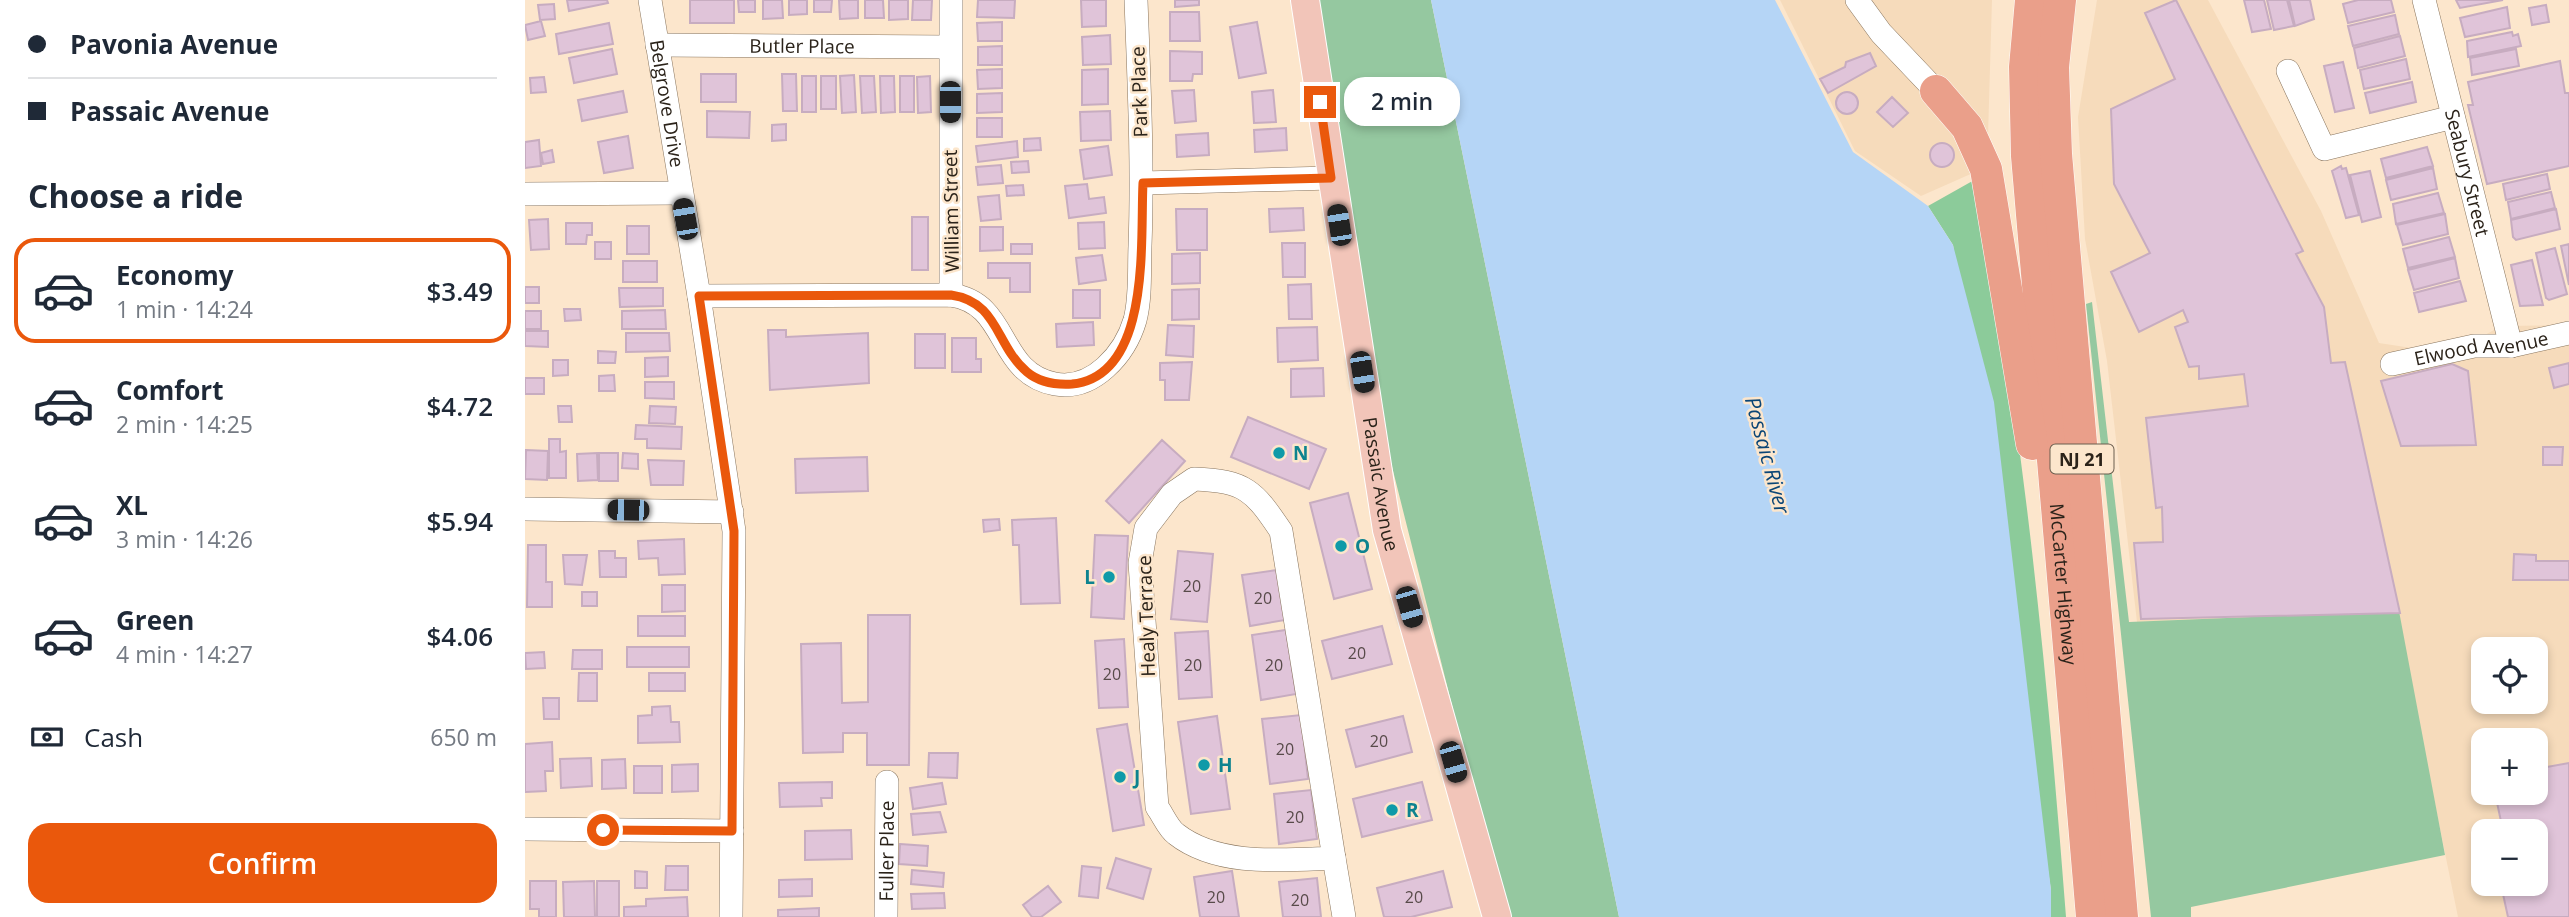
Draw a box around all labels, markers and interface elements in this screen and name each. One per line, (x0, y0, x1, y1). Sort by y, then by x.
text: Pavonia Avenue (70, 26, 278, 62)
street label: Butler Place (749, 33, 855, 59)
street label: Belgrove Drive (644, 38, 691, 169)
street label: Park Place (1124, 46, 1154, 138)
callout: 2 min (1345, 78, 1460, 126)
car (940, 81, 961, 123)
text: 2 min (1371, 85, 1433, 117)
route end (1304, 86, 1336, 118)
text: Passaic Avenue (70, 93, 269, 129)
street label: Seabury Street (2439, 106, 2496, 239)
street label: William Street (937, 149, 965, 273)
text: Choose a ride (28, 174, 243, 217)
car (672, 196, 699, 242)
car (1326, 203, 1353, 247)
text: Economy (116, 257, 234, 293)
icon: car (32, 259, 95, 322)
text: $3.49 (426, 273, 493, 309)
text: 1 min · 14:24 (116, 293, 253, 325)
street label: Elwood Avenue (2412, 325, 2551, 372)
car (1349, 350, 1376, 394)
text: Comfort (116, 372, 223, 408)
icon: car (32, 374, 95, 437)
text: $4.72 (426, 388, 493, 424)
water label: Passaic River (1739, 394, 1797, 517)
text: 2 min · 14:25 (116, 408, 253, 440)
street label: Passaic Avenue (1357, 415, 1405, 554)
place label: N (1293, 440, 1308, 466)
road number: NJ 21 (2051, 444, 2113, 474)
marker: N (1271, 445, 1287, 461)
text: XL (116, 487, 148, 523)
icon: car (32, 489, 95, 552)
car (607, 499, 650, 521)
street label: McCarter Highway (2044, 502, 2083, 667)
text: $5.94 (426, 503, 493, 539)
text: 3 min · 14:26 (116, 523, 253, 555)
place label: O (1355, 533, 1370, 559)
marker: O (1333, 538, 1349, 554)
street label: Healy Terrace (1131, 555, 1161, 677)
place label: L (1084, 564, 1095, 590)
marker: L (1101, 569, 1117, 585)
house number: 20 (1183, 575, 1201, 597)
car (1394, 584, 1425, 630)
house number: 20 (1254, 587, 1272, 609)
text: Green (116, 602, 194, 638)
icon: car (32, 604, 95, 667)
text: $4.06 (426, 618, 493, 654)
map controls (2471, 637, 2548, 896)
button: locate (2471, 637, 2548, 714)
text: 4 min · 14:27 (116, 638, 253, 670)
house number: 20 (1348, 642, 1366, 664)
house number: 20 (1184, 654, 1202, 676)
house number: 20 (1265, 654, 1283, 676)
house number: 20 (1103, 663, 1121, 685)
icon: cash (28, 718, 66, 756)
text: Cash (84, 719, 143, 755)
text: 650 m (430, 721, 497, 753)
button: + (2471, 728, 2548, 805)
house number: 20 (1370, 730, 1388, 752)
house number: 20 (1276, 738, 1294, 760)
car (1438, 739, 1469, 785)
place label: H (1218, 752, 1233, 778)
marker: H (1196, 757, 1212, 773)
place label: J (1132, 764, 1140, 790)
marker: J (1112, 769, 1128, 785)
place label: R (1406, 797, 1419, 823)
street label: Fuller Place (873, 800, 900, 902)
marker: R (1384, 802, 1400, 818)
house number: 20 (1286, 806, 1304, 828)
route start (587, 814, 619, 846)
button: − (2471, 819, 2548, 896)
button: Confirm (28, 823, 497, 903)
house number: 20 (1207, 886, 1225, 908)
house number: 20 (1405, 886, 1423, 908)
house number: 20 (1291, 889, 1309, 911)

